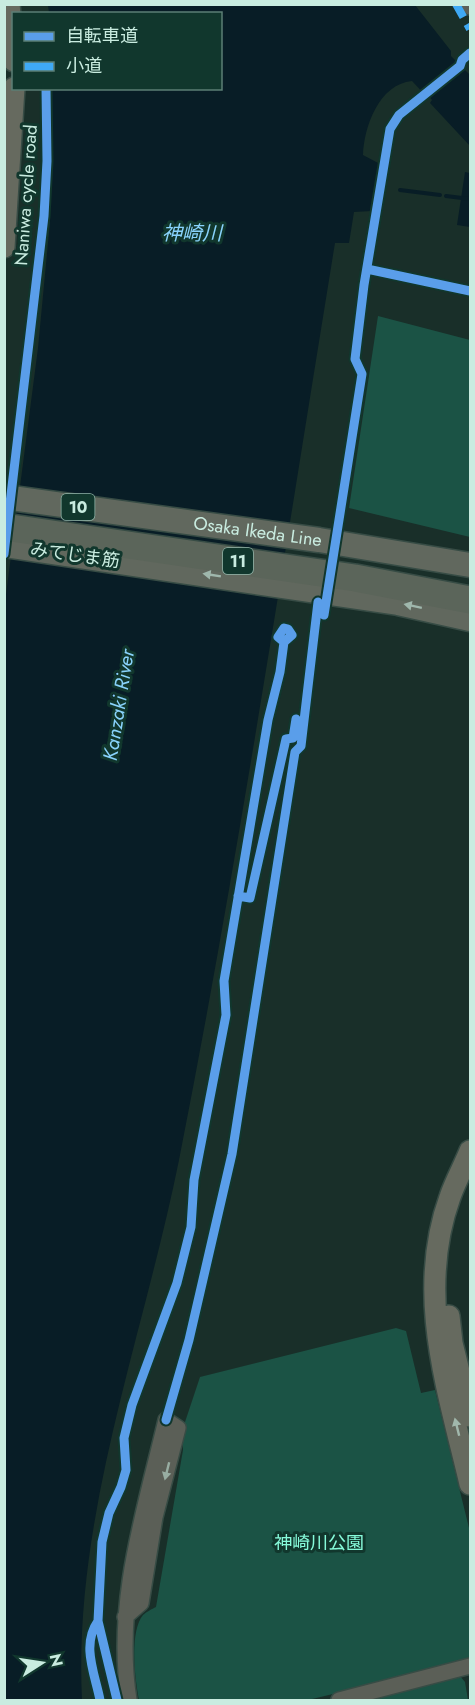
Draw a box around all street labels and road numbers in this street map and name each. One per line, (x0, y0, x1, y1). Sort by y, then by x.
street label: Naniwa cycle road (8, 124, 44, 266)
road number: 10 (62, 494, 94, 520)
street label: Osaka Ikeda Line (192, 510, 324, 553)
street label: みてじま筋 (29, 536, 121, 574)
road number: 11 (223, 548, 253, 574)

